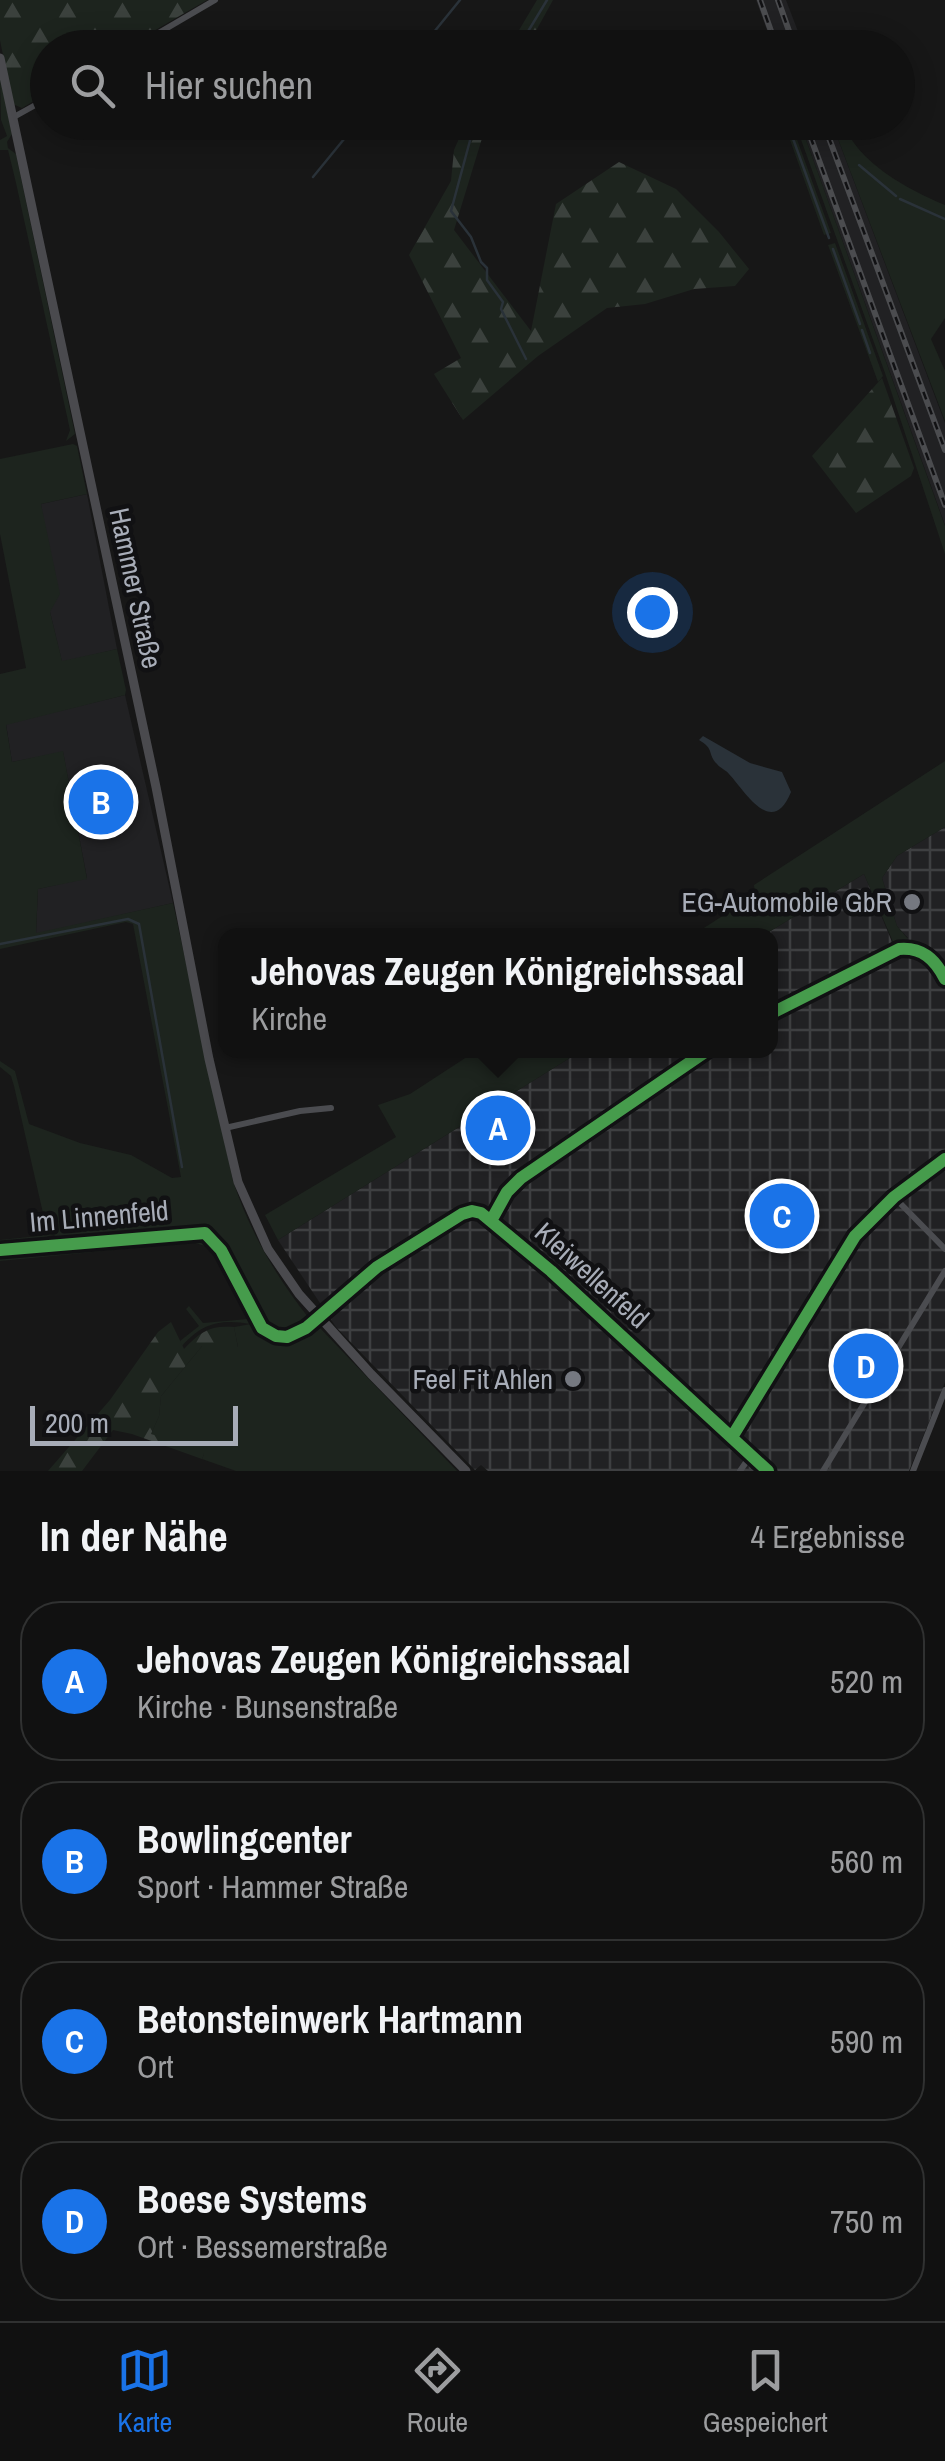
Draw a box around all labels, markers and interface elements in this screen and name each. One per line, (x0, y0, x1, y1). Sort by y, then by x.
search box (30, 30, 915, 140)
icon: search (65, 58, 120, 113)
text: Hier suchen (145, 60, 313, 111)
street label: Hammer Straße (100, 504, 172, 672)
your location (627, 587, 678, 638)
pin: B (68, 764, 134, 840)
place label: EG-Automobile GbR (681, 883, 892, 921)
marker: EG-Automobile GbR (901, 891, 923, 913)
popup (218, 928, 778, 1058)
text: Jehovas Zeugen Königreichssaal (251, 946, 745, 997)
text: Kirche (251, 997, 327, 1040)
pin: A (466, 1090, 530, 1166)
pin: C (750, 1178, 814, 1254)
street label: Im Linnenfeld (28, 1191, 170, 1241)
street label: Kleiwellenfeld (527, 1213, 657, 1337)
pin: D (834, 1328, 898, 1404)
place label: Feel Fit Ahlen (412, 1360, 553, 1398)
marker: Feel Fit Ahlen (562, 1368, 584, 1390)
scale bar (30, 1401, 238, 1446)
text: 200 m (45, 1404, 109, 1442)
text: In der Nähe (40, 1508, 228, 1564)
text: 4 Ergebnisse (750, 1515, 905, 1558)
text: Jehovas Zeugen Königreichssaal (137, 1634, 631, 1685)
text: A (65, 1660, 84, 1703)
text: 520 m (830, 1660, 903, 1703)
text: Kirche · Bunsenstraße (137, 1685, 398, 1728)
text: Bowlingcenter (137, 1814, 352, 1865)
text: B (65, 1840, 84, 1883)
text: 560 m (830, 1840, 903, 1883)
text: Sport · Hammer Straße (137, 1865, 408, 1908)
text: Betonsteinwerk Hartmann (137, 1994, 523, 2045)
text: C (65, 2020, 84, 2063)
text: 590 m (830, 2020, 903, 2063)
text: Ort (137, 2045, 173, 2088)
text: Boese Systems (137, 2174, 367, 2225)
text: D (65, 2200, 84, 2243)
text: 750 m (830, 2200, 903, 2243)
text: Ort · Bessemerstraße (137, 2225, 388, 2268)
tab: Karte (117, 2343, 172, 2441)
tab: Route (407, 2343, 468, 2441)
tab: Gespeichert (703, 2343, 828, 2441)

